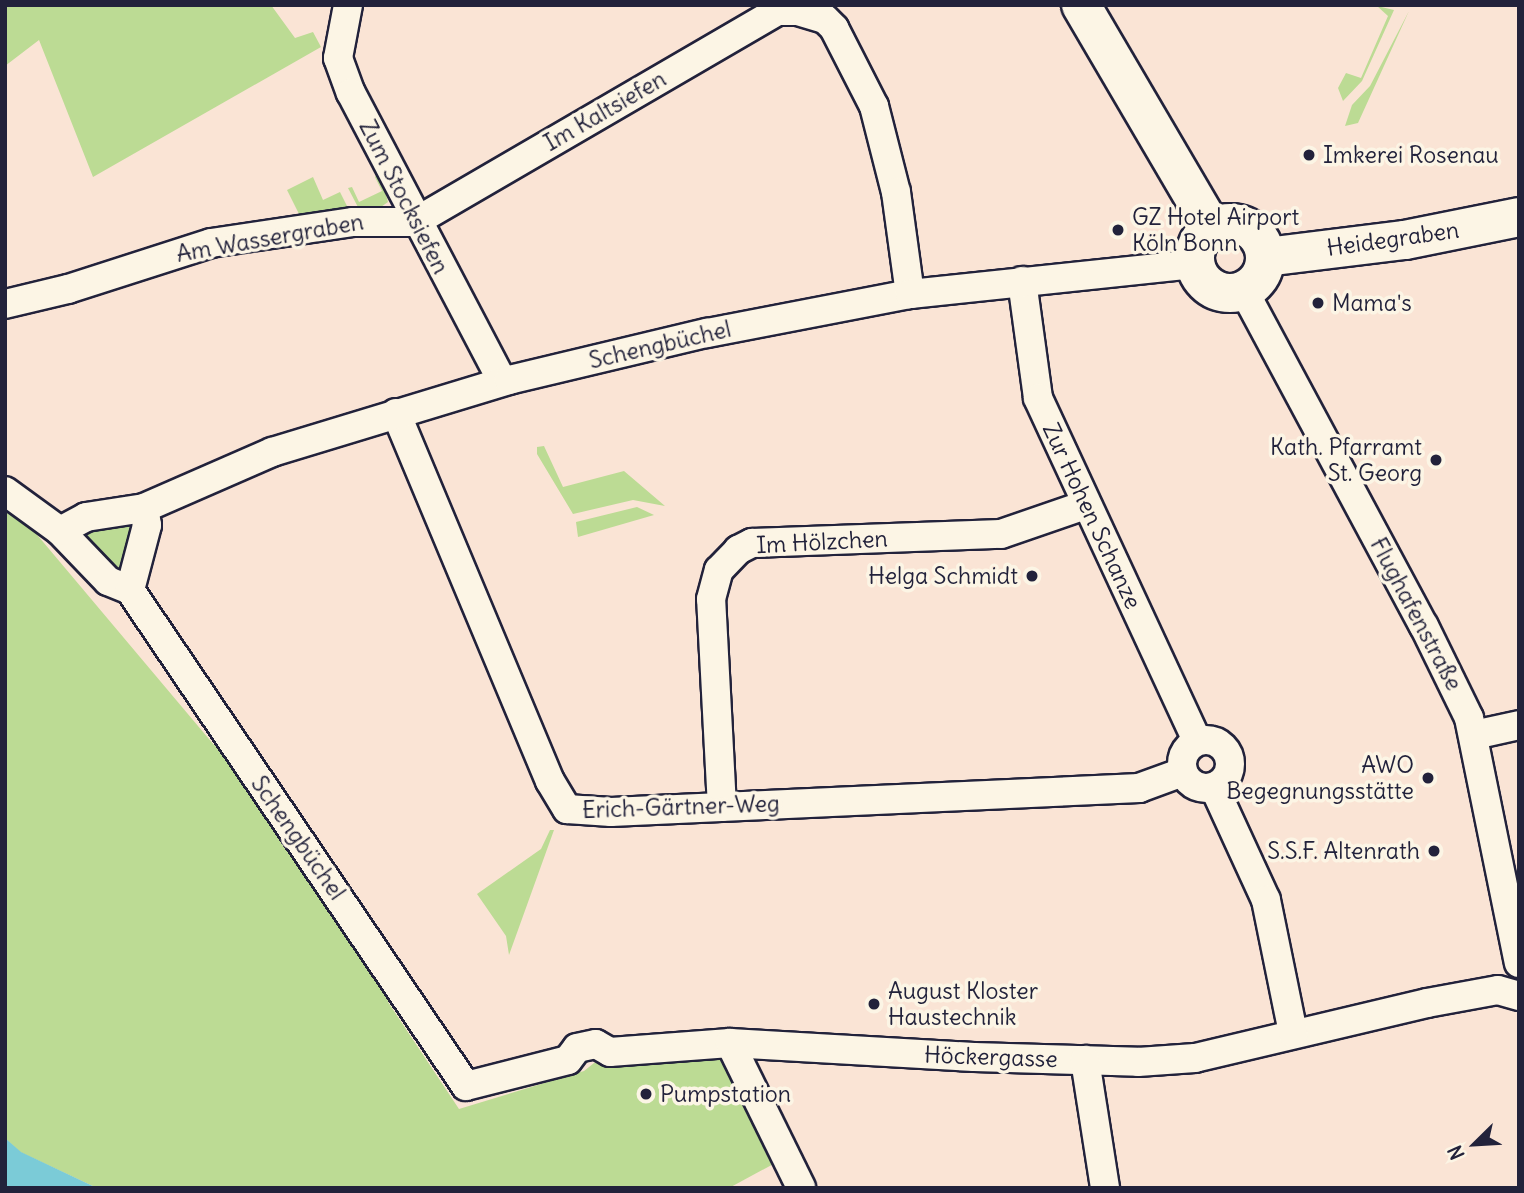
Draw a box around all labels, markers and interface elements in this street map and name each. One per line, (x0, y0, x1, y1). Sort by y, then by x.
street label: Im Kaltsiefen (539, 65, 671, 157)
street label: Zum Stocksiefen (353, 116, 455, 278)
place label: Imkerei Rosenau (1323, 141, 1499, 169)
marker: Imkerei Rosenau (1301, 147, 1317, 163)
place label: GZ Hotel Airport Köln Bonn (1132, 203, 1299, 257)
street label: Am Wassergraben (174, 208, 366, 268)
street label: Heidegraben (1325, 216, 1461, 262)
marker: GZ Hotel Airport Köln Bonn (1110, 222, 1126, 238)
place label: Mama's (1332, 289, 1412, 317)
marker: Mama's (1310, 295, 1326, 311)
street label: Schengbüchel (586, 315, 734, 375)
street label: Zur Hohen Schanze (1037, 419, 1147, 613)
place label: Kath. Pfarramt St. Georg (1270, 433, 1422, 487)
marker: Kath. Pfarramt St. Georg (1428, 452, 1444, 468)
street label: Im Hölzchen (756, 525, 888, 559)
street label: Flughafenstraße (1364, 533, 1468, 695)
place label: Helga Schmidt (868, 562, 1018, 590)
marker: Helga Schmidt (1024, 568, 1040, 584)
place label: AWO Begegnungsstätte (1226, 751, 1414, 805)
marker: AWO Begegnungsstätte (1420, 770, 1436, 786)
street label: Schengbüchel (245, 771, 351, 905)
street label: Erich-Gärtner-Weg (582, 790, 780, 824)
place label: S.S.F. Altenrath (1267, 837, 1420, 865)
marker: S.S.F. Altenrath (1426, 843, 1442, 859)
place label: August Kloster Haustechnik (888, 977, 1038, 1031)
marker: August Kloster Haustechnik (866, 996, 882, 1012)
street label: Höckergasse (924, 1041, 1058, 1073)
place label: Pumpstation (660, 1080, 791, 1108)
marker: Pumpstation (638, 1086, 654, 1102)
north arrow (1440, 1109, 1510, 1179)
text: N (1442, 1142, 1469, 1163)

